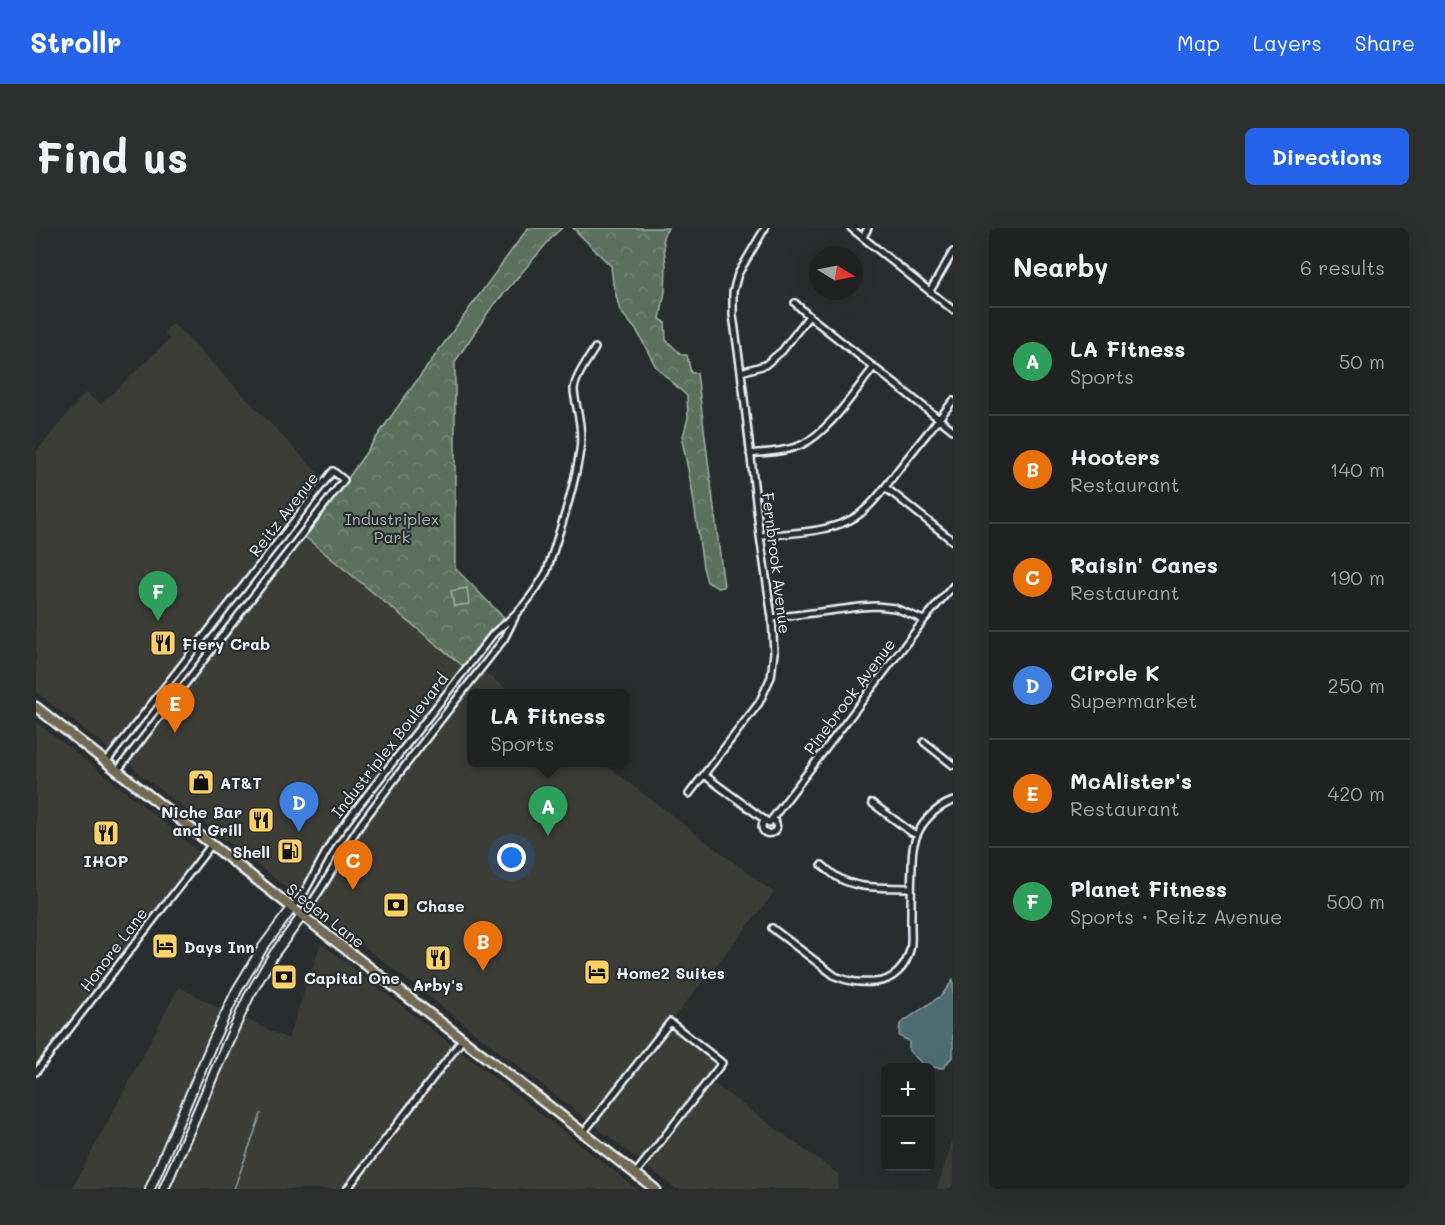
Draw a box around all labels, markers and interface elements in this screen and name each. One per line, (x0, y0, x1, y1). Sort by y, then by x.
text: Strollr (30, 24, 121, 60)
text: Map (1177, 29, 1220, 56)
text: Layers (1253, 29, 1322, 56)
text: Share (1355, 29, 1415, 56)
button: Directions (1245, 128, 1409, 185)
text: Find us (36, 129, 188, 184)
north arrow (809, 246, 863, 300)
text: Nearby (1013, 250, 1108, 284)
text: 6 results (1300, 254, 1385, 280)
text: LA Fitness (1070, 334, 1185, 363)
text: A (1026, 348, 1039, 374)
text: 50 m (1339, 348, 1385, 374)
text: Sports (1070, 363, 1134, 389)
text: Hooters (1070, 442, 1160, 471)
text: B (1026, 456, 1039, 482)
text: 140 m (1330, 456, 1385, 482)
street label: Reitz Avenue (243, 468, 323, 560)
text: Restaurant (1070, 471, 1180, 497)
street label: Fernbrook Avenue (758, 491, 796, 635)
park label: Industriplex Park (345, 508, 439, 547)
text: Raisin' Canes (1070, 550, 1218, 579)
text: C (1025, 564, 1040, 590)
text: 190 m (1330, 564, 1385, 590)
pin: F (138, 572, 178, 621)
text: Restaurant (1070, 579, 1180, 605)
restaurant icon: Fiery Crab (148, 628, 178, 658)
place label: Fiery Crab (182, 633, 270, 654)
street label: Pinebrook Avenue (799, 634, 899, 758)
text: Circle K (1070, 658, 1160, 687)
street label: Industriplex Boulevard (326, 668, 452, 822)
text: D (1025, 672, 1040, 698)
text: 250 m (1328, 672, 1385, 698)
pin: E (156, 684, 194, 733)
text: Supermarket (1070, 687, 1197, 713)
popup (467, 689, 629, 767)
text: LA Fitness (490, 701, 606, 730)
text: Sports (490, 730, 554, 756)
text: McAlister's (1070, 766, 1192, 795)
shop icon: AT&T (186, 767, 216, 797)
place label: AT&T (220, 772, 262, 793)
text: E (1026, 780, 1039, 806)
text: 420 m (1327, 780, 1385, 806)
pin: D (280, 782, 318, 832)
pin: A (528, 786, 568, 836)
text: Restaurant (1070, 795, 1180, 821)
place label: Niche Bar and Grill (161, 801, 242, 840)
restaurant icon: Niche Bar and Grill (246, 805, 276, 835)
restaurant icon: IHOP (91, 818, 121, 848)
fuel station icon: Shell (275, 836, 305, 866)
pin: C (334, 840, 372, 890)
place label: Shell (233, 841, 270, 862)
your location (497, 843, 526, 872)
place label: IHOP (84, 850, 129, 871)
text: Planet Fitness (1070, 874, 1227, 903)
street label: Siegen Lane (282, 878, 370, 952)
text: F (1026, 888, 1039, 914)
text: 500 m (1326, 888, 1385, 914)
bank icon: Chase (381, 890, 411, 920)
place label: Chase (416, 895, 465, 916)
street label: Honore Lane (75, 903, 151, 995)
text: Sports · Reitz Avenue (1070, 903, 1282, 929)
pin: B (464, 922, 502, 971)
hotel icon: Days Inn (150, 931, 180, 961)
place label: Days Inn (184, 936, 254, 957)
restaurant icon: Arby's (423, 943, 453, 973)
hotel icon: Home2 Suites (582, 957, 612, 987)
bank icon: Capital One (269, 962, 299, 992)
place label: Home2 Suites (616, 962, 725, 983)
place label: Capital One (304, 967, 400, 988)
place label: Arby's (413, 974, 463, 995)
map controls (881, 1063, 935, 1171)
button: + (881, 1063, 935, 1117)
button: − (881, 1117, 935, 1171)

